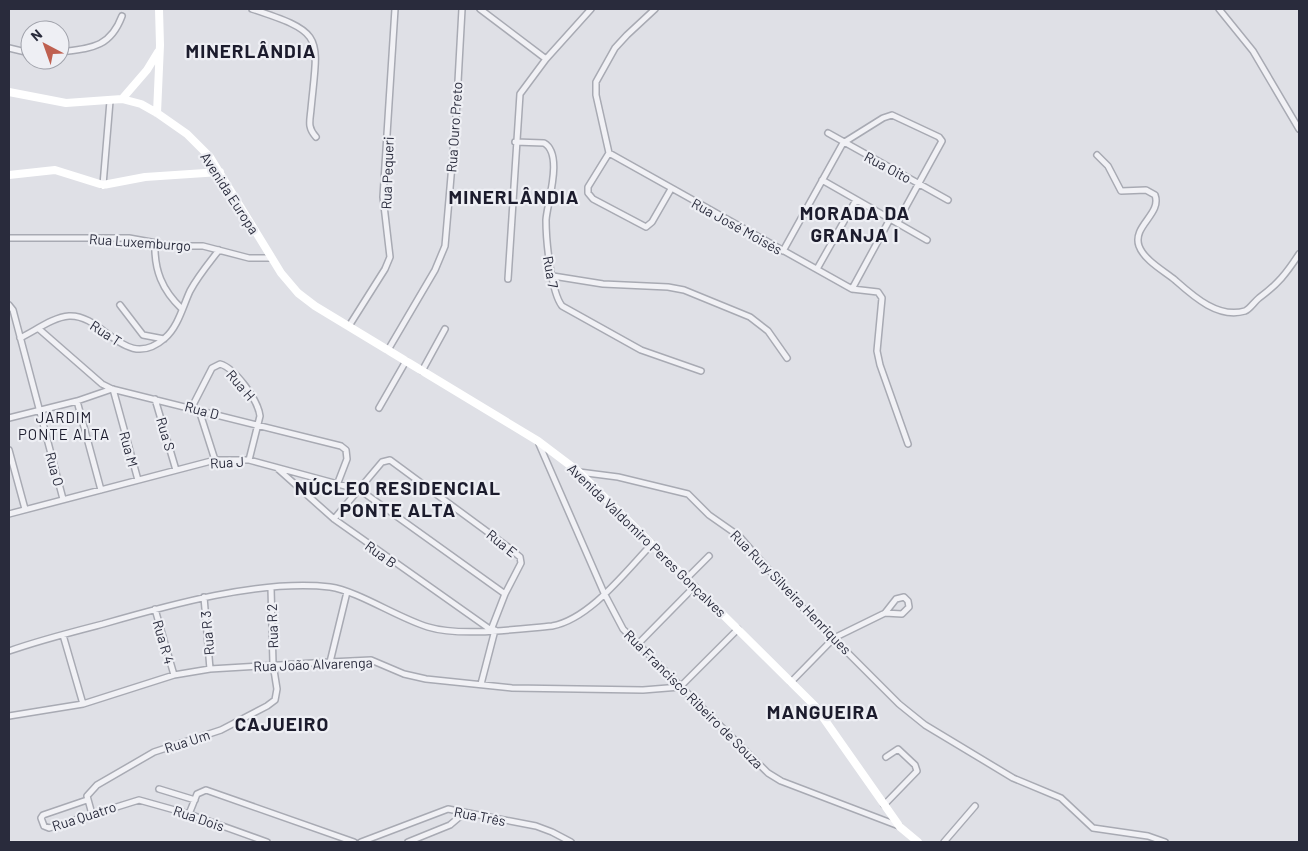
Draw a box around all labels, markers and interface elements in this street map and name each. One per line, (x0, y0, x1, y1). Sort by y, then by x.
north arrow (20, 20, 70, 70)
text: N (27, 25, 45, 44)
district label: MINERLÂNDIA (186, 39, 316, 62)
street label: Rua Ouro Preto (442, 81, 466, 173)
street label: Rua Pequeri (377, 136, 397, 210)
street label: Rua Oito (862, 148, 914, 186)
street label: Avenida Europa (197, 149, 263, 237)
district label: MINERLÂNDIA (449, 185, 579, 208)
street label: Rua José Moisés (689, 194, 785, 258)
district label: MORADA DA GRANJA I (800, 201, 910, 246)
street label: Rua Luxemburgo (88, 230, 192, 254)
street label: Rua 7 (540, 254, 562, 290)
street label: Rua T (87, 317, 125, 349)
street label: Rua H (223, 366, 259, 404)
street label: Rua D (183, 397, 221, 423)
district label: JARDIM PONTE ALTA (18, 408, 110, 443)
street label: Rua S (153, 415, 179, 453)
street label: Rua M (116, 429, 142, 469)
street label: Rua O (42, 450, 68, 488)
street label: Rua J (210, 453, 244, 471)
street label: Avenida Valdomiro Peres Gonçalves (564, 460, 730, 621)
district label: NÚCLEO RESIDENCIAL PONTE ALTA (295, 476, 501, 521)
street label: Rua E (483, 526, 521, 560)
street label: Rua Rury Silveira Henriques (727, 526, 855, 658)
street label: Rua B (362, 537, 400, 571)
street label: Rua R 2 (263, 603, 281, 649)
street label: Rua R 3 (197, 610, 217, 656)
street label: Rua R 4 (150, 618, 178, 666)
street label: Rua Francisco Ribeiro de Souza (621, 626, 767, 772)
street label: Rua João Alvarenga (253, 653, 373, 675)
district label: MANGUEIRA (767, 700, 879, 723)
district label: CAJUEIRO (235, 712, 329, 735)
street label: Rua Um (162, 726, 212, 756)
street label: Rua Quatro (50, 798, 118, 834)
street label: Rua Dois (171, 801, 227, 835)
street label: Rua Três (453, 803, 508, 829)

